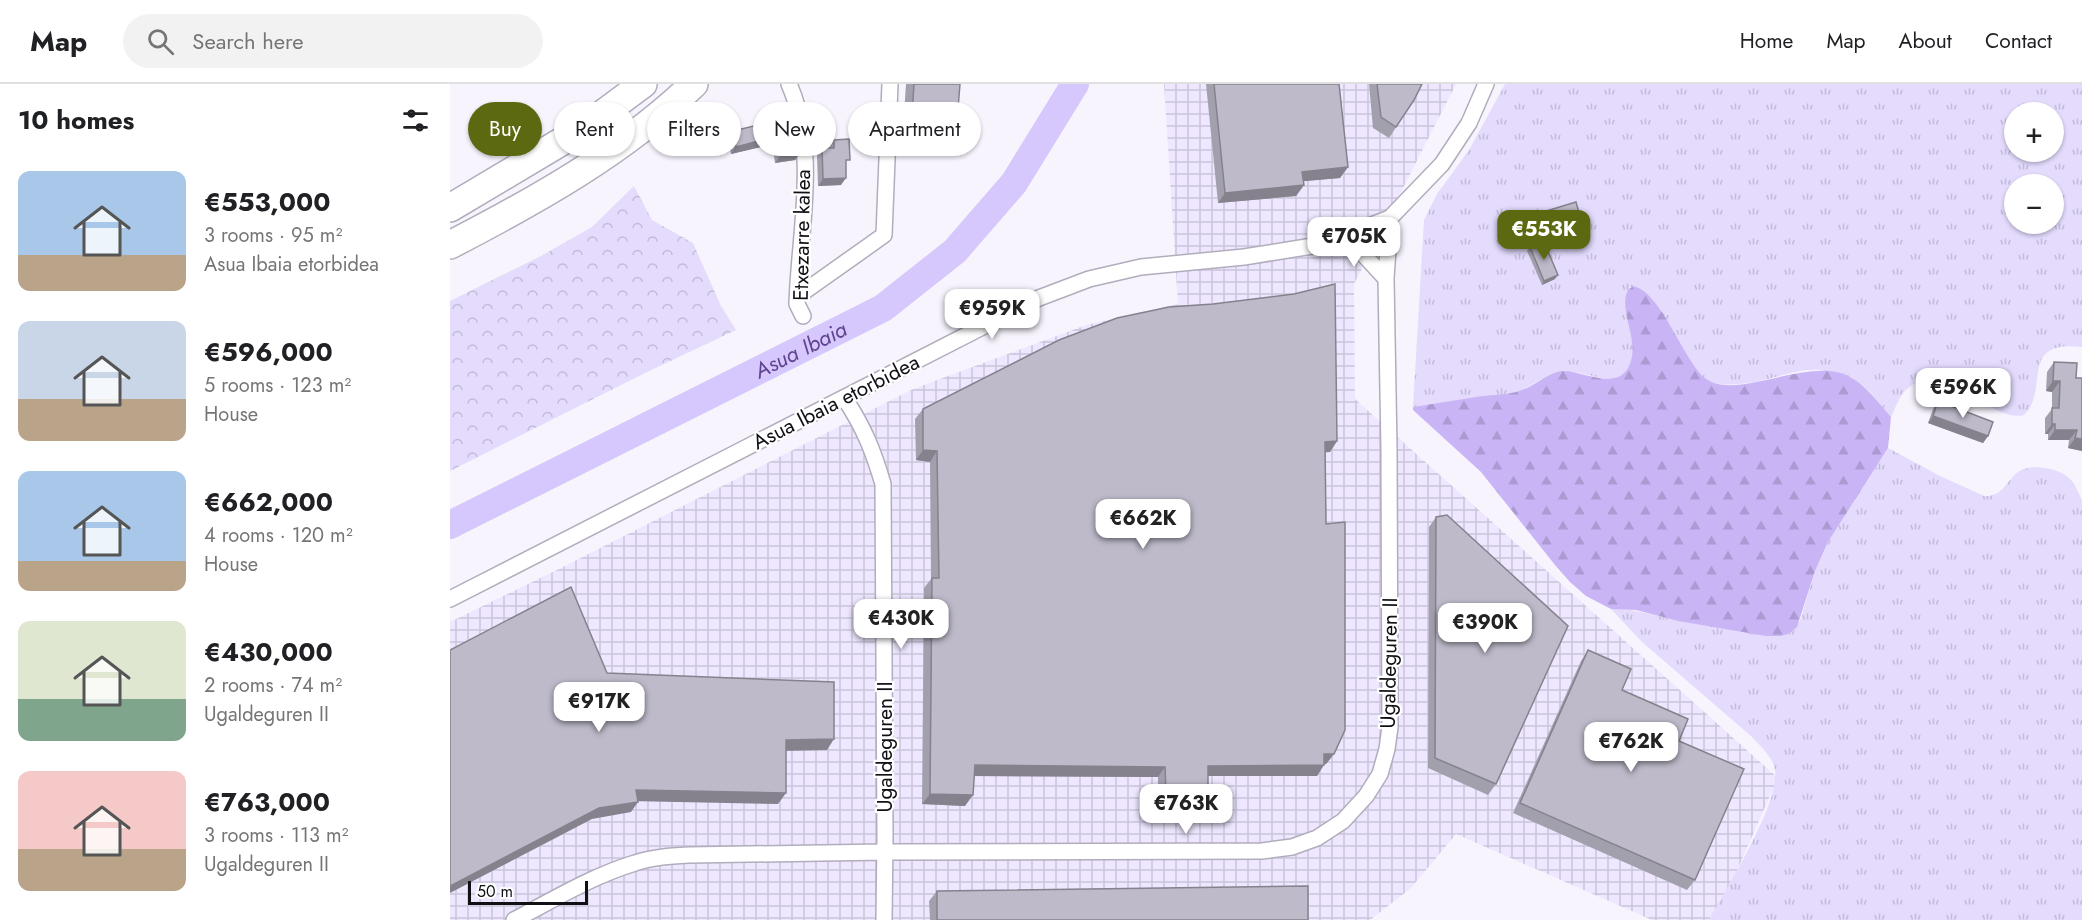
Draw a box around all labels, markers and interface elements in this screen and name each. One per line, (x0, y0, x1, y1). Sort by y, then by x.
search box (123, 14, 543, 68)
text: Map (30, 21, 87, 62)
icon: search (144, 25, 177, 58)
text: Search here (192, 25, 304, 57)
text: Home (1740, 26, 1793, 56)
text: Map (1826, 26, 1866, 56)
text: About (1899, 26, 1952, 56)
text: Contact (1985, 26, 2052, 56)
text: 10 homes (18, 101, 134, 139)
chip: Buy (468, 102, 542, 156)
chip: Rent (554, 102, 635, 156)
chip: Filters (647, 102, 741, 156)
chip: New (753, 102, 836, 156)
chip: Apartment (848, 102, 981, 156)
map controls (2004, 102, 2064, 234)
button: + (2004, 102, 2064, 162)
icon: filters (399, 104, 432, 137)
street label: Etxezarre kalea (786, 169, 818, 301)
button: − (2004, 174, 2064, 234)
text: €553,000 (204, 183, 330, 221)
icon: home (66, 195, 138, 267)
pin: €553K (1502, 210, 1586, 261)
text: €553K (1511, 215, 1577, 244)
pin: €705K (1312, 217, 1396, 268)
text: 3 rooms · 95 m² (204, 221, 342, 250)
text: €705K (1321, 222, 1387, 251)
text: Asua Ibaia etorbidea (204, 250, 379, 279)
pin: €959K (950, 289, 1034, 340)
text: €959K (959, 294, 1025, 323)
water label: Asua Ibaia (748, 313, 852, 387)
text: €596,000 (204, 333, 333, 371)
icon: home (66, 345, 138, 417)
street label: Asua Ibaia etorbidea (747, 347, 925, 457)
pin: €596K (1921, 368, 2005, 419)
text: 5 rooms · 123 m² (204, 371, 351, 400)
text: €596K (1930, 373, 1996, 402)
text: House (204, 400, 258, 429)
text: €662,000 (204, 483, 333, 521)
icon: home (66, 495, 138, 567)
pin: €662K (1101, 499, 1185, 550)
text: €662K (1110, 504, 1176, 533)
text: 4 rooms · 120 m² (204, 521, 353, 550)
text: House (204, 550, 258, 579)
street label: Ugaldeguren II (1373, 597, 1405, 729)
pin: €430K (859, 599, 943, 650)
pin: €390K (1443, 603, 1527, 654)
text: €430K (868, 604, 934, 633)
text: €390K (1452, 608, 1518, 637)
text: €430,000 (204, 633, 333, 671)
icon: home (66, 645, 138, 717)
text: 2 rooms · 74 m² (204, 671, 342, 700)
street label: Ugaldeguren II (870, 681, 900, 813)
pin: €917K (557, 682, 641, 733)
text: €917K (568, 687, 630, 716)
text: Ugaldeguren II (204, 700, 329, 729)
pin: €762K (1589, 722, 1673, 773)
text: €762K (1598, 727, 1664, 756)
text: €763,000 (204, 783, 330, 821)
pin: €763K (1144, 784, 1228, 835)
text: €763K (1154, 789, 1218, 818)
icon: home (66, 795, 138, 867)
text: 3 rooms · 113 m² (204, 821, 348, 850)
text: Ugaldeguren II (204, 850, 329, 879)
scale bar (468, 878, 588, 906)
text: 50 m (477, 880, 513, 903)

